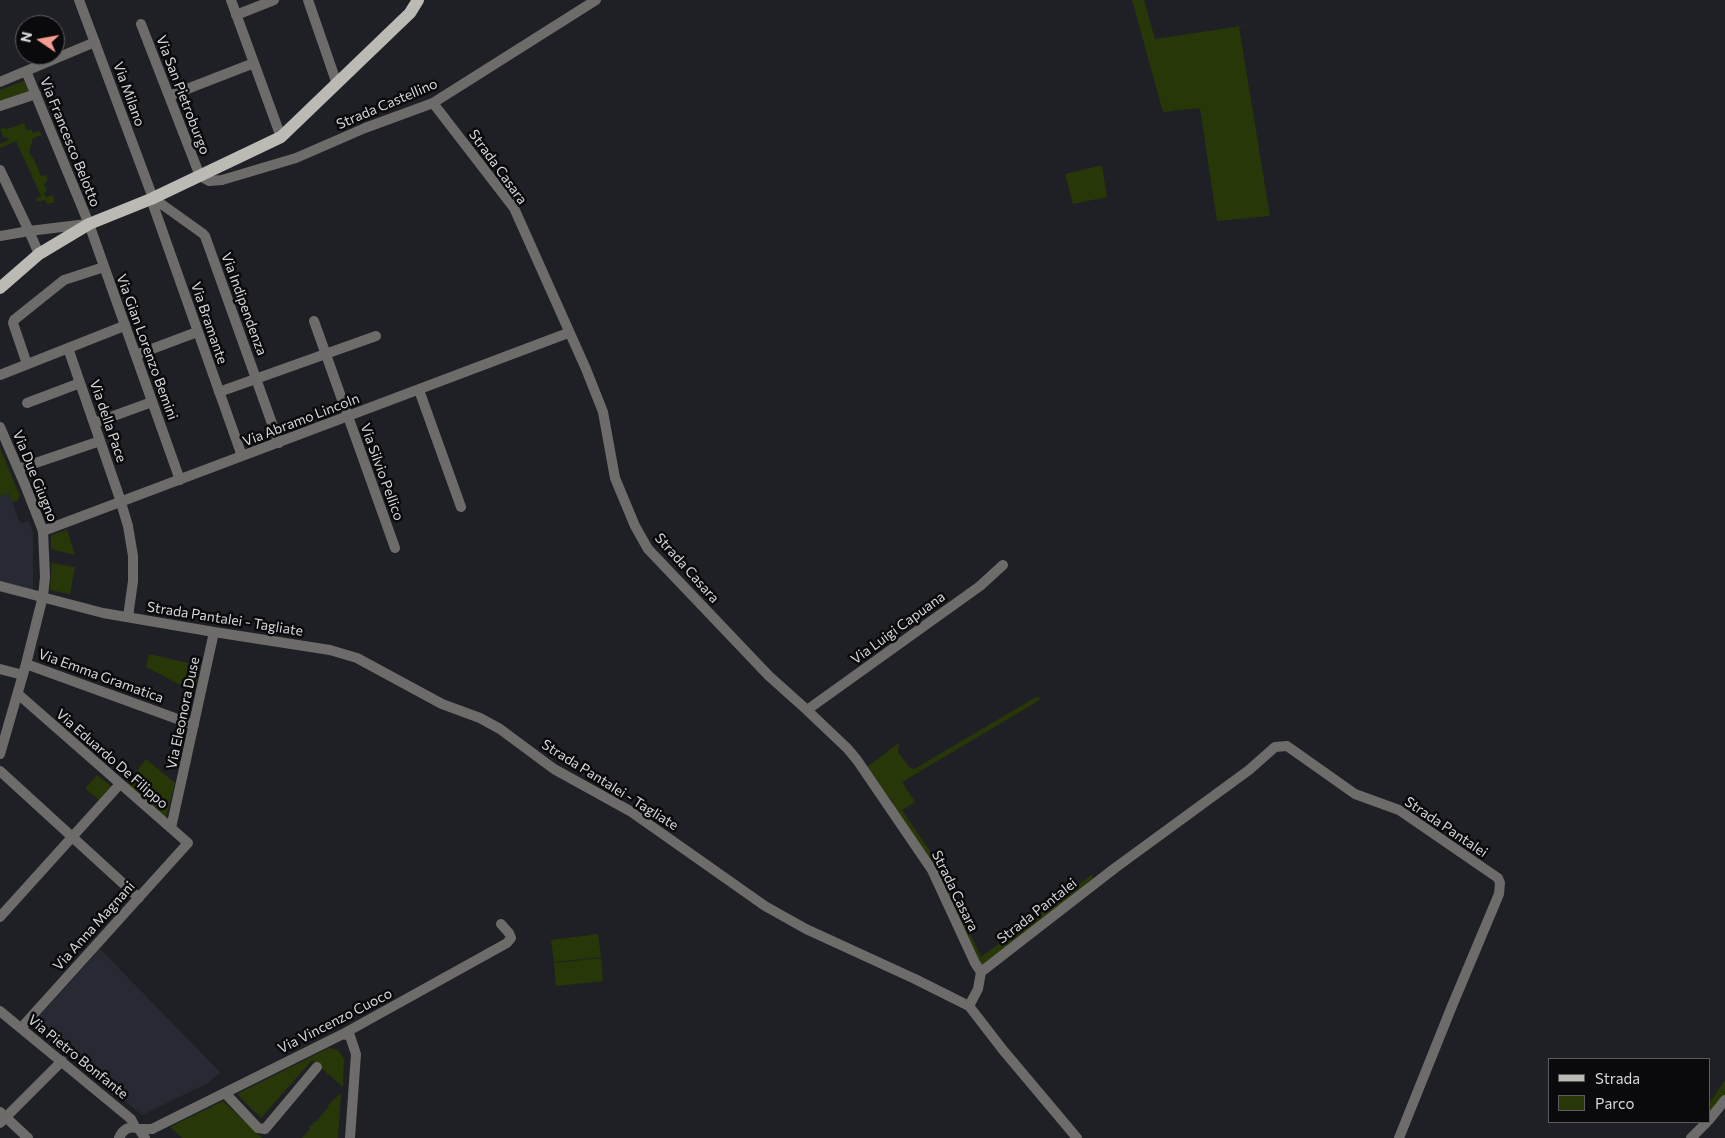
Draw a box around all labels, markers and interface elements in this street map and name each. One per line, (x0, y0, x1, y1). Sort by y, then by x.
north arrow (15, 15, 65, 65)
text: N (16, 30, 35, 44)
street label: Via San Pietroburgo (153, 33, 213, 157)
street label: Via Milano (110, 59, 148, 129)
street label: Via Francesco Belotto (36, 75, 104, 209)
street label: Strada Castellino (334, 75, 440, 133)
street label: Strada Casara (465, 126, 531, 208)
street label: Via Indipendenza (218, 250, 270, 358)
street label: Via Gian Lorenzo Bemini (113, 272, 181, 422)
street label: Via Bramante (187, 280, 231, 366)
street label: Via della Pace (86, 378, 130, 464)
street label: Via Abramo Lincoln (240, 390, 362, 450)
street label: Via Silvio Pellico (357, 421, 407, 523)
street label: Via Due Giugno (9, 428, 61, 524)
street label: Strada Casara (651, 530, 723, 606)
street label: Via Luigi Capuana (848, 588, 948, 668)
street label: Strada Pantalei - Tagliate (146, 598, 304, 640)
street label: Via Emma Gramatica (36, 646, 166, 706)
street label: Via Eleonora Duse (163, 655, 203, 771)
street label: Via Eduardo De Filippo (52, 706, 172, 812)
street label: Strada Pantalei - Tagliate (539, 736, 681, 834)
street label: Strada Pantalei (1401, 793, 1491, 861)
street label: Strada Casara (928, 848, 982, 934)
street label: Strada Pantalei (994, 875, 1080, 947)
street label: Via Anna Magnani (50, 878, 138, 974)
street label: Via Vincenzo Cuoco (275, 985, 395, 1057)
street label: Via Pietro Bonfante (24, 1011, 132, 1103)
legend (1548, 1058, 1710, 1123)
text: Strada (1595, 1069, 1640, 1087)
text: Parco (1595, 1094, 1634, 1112)

